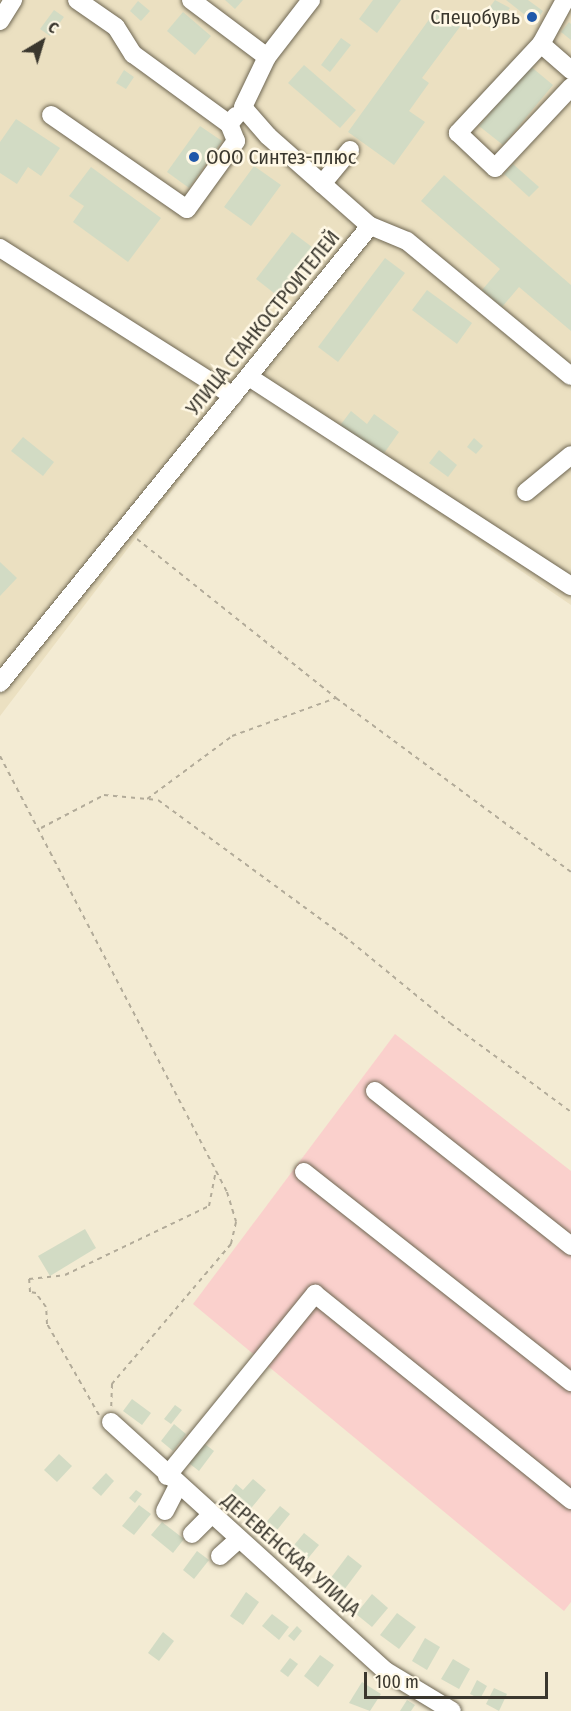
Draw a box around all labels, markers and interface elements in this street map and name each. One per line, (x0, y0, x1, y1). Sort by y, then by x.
place label: Спецобувь (430, 5, 520, 29)
marker: Спецобувь (525, 10, 539, 24)
north arrow (12, 12, 72, 72)
text: С (44, 17, 63, 37)
place label: ООО Синтез-плюс (206, 145, 356, 169)
marker: ООО Синтез-плюс (187, 150, 201, 164)
street label: УЛИЦА СТАНКОСТРОИТЕЛЕЙ (181, 226, 345, 420)
street label: ДЕРЕВЕНСКАЯ УЛИЦА (217, 1488, 365, 1622)
scale bar (367, 1660, 552, 1698)
text: 100 m (375, 1671, 419, 1693)

